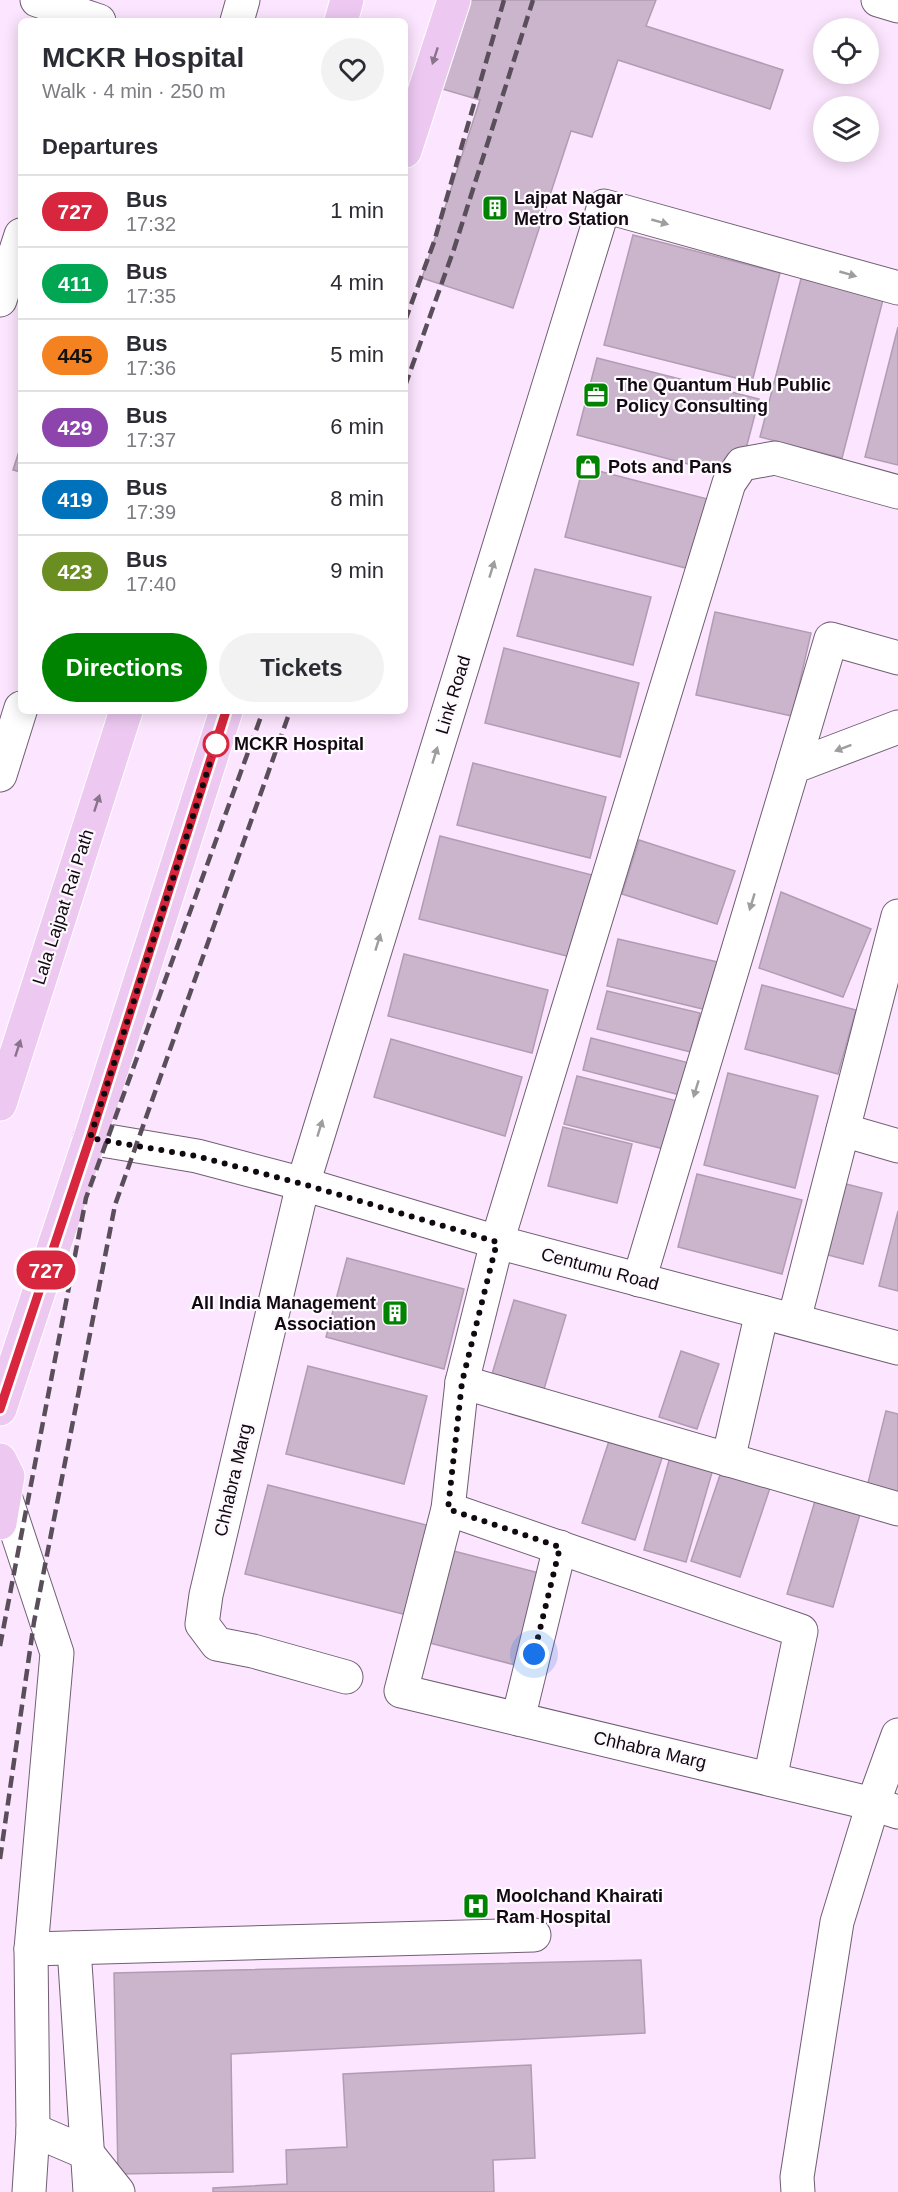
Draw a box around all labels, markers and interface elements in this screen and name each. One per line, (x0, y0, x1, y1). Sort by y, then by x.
map controls (813, 18, 879, 162)
button: locate (813, 18, 879, 84)
button: heart (321, 38, 384, 101)
text: MCKR Hospital (42, 42, 244, 73)
one-way arrow (430, 47, 440, 65)
text: Walk · 4 min · 250 m (42, 80, 226, 102)
button: layers (813, 96, 879, 162)
text: Departures (42, 134, 158, 159)
text: Bus (126, 187, 168, 212)
place label: Lajpat Nagar Metro Station (514, 188, 629, 229)
building icon: Lajpat Nagar Metro Station (480, 193, 510, 223)
text: 1 min (330, 198, 384, 223)
text: 727 (57, 200, 93, 223)
text: 17:32 (126, 213, 176, 235)
one-way arrow (651, 217, 669, 227)
text: Bus (126, 259, 168, 284)
text: 4 min (330, 270, 384, 295)
one-way arrow (839, 270, 857, 279)
text: 411 (58, 272, 92, 295)
text: 17:35 (126, 285, 176, 307)
text: Bus (126, 331, 168, 356)
text: 5 min (330, 342, 384, 367)
text: 445 (57, 344, 93, 367)
text: 17:36 (126, 357, 176, 379)
place label: The Quantum Hub Public Policy Consulting (616, 375, 831, 416)
office icon: The Quantum Hub Public Policy Consulting (581, 380, 611, 410)
text: Bus (126, 403, 168, 428)
text: 6 min (330, 414, 384, 439)
text: 429 (57, 416, 93, 439)
text: 17:37 (126, 429, 176, 451)
shop icon: Pots and Pans (573, 452, 603, 482)
place label: Pots and Pans (608, 457, 732, 477)
text: Bus (126, 475, 168, 500)
text: 8 min (330, 486, 384, 511)
text: 419 (57, 488, 93, 511)
text: 17:39 (126, 501, 176, 523)
text: Bus (126, 547, 168, 572)
text: 9 min (330, 558, 384, 583)
text: 423 (57, 560, 93, 583)
one-way arrow (488, 560, 497, 578)
text: 17:40 (126, 573, 176, 595)
button: Directions (42, 633, 207, 702)
button: Tickets (219, 633, 384, 702)
street label: Link Road (432, 653, 474, 737)
marker: MCKR Hospital (203, 731, 229, 757)
place label: MCKR Hospital (234, 734, 364, 754)
one-way arrow (834, 744, 852, 753)
one-way arrow (431, 746, 440, 764)
one-way arrow (93, 794, 102, 812)
street label: Lala Lajpat Rai Path (28, 827, 98, 987)
one-way arrow (747, 893, 756, 911)
one-way arrow (374, 933, 383, 951)
one-way arrow (14, 1039, 23, 1057)
one-way arrow (691, 1080, 700, 1098)
one-way arrow (316, 1119, 326, 1137)
street label: Centumu Road (539, 1244, 661, 1294)
line badge: 727 (12, 1250, 80, 1290)
text: 727 (28, 1259, 64, 1282)
place label: All India Management Association (191, 1293, 376, 1334)
building icon: All India Management Association (380, 1298, 410, 1328)
street label: Chhabra Marg (210, 1422, 256, 1538)
your location (519, 1639, 549, 1669)
street label: Chhabra Marg (592, 1727, 708, 1773)
place label: Moolchand Khairati Ram Hospital (496, 1886, 663, 1927)
hospital icon: Moolchand Khairati Ram Hospital (461, 1891, 491, 1921)

